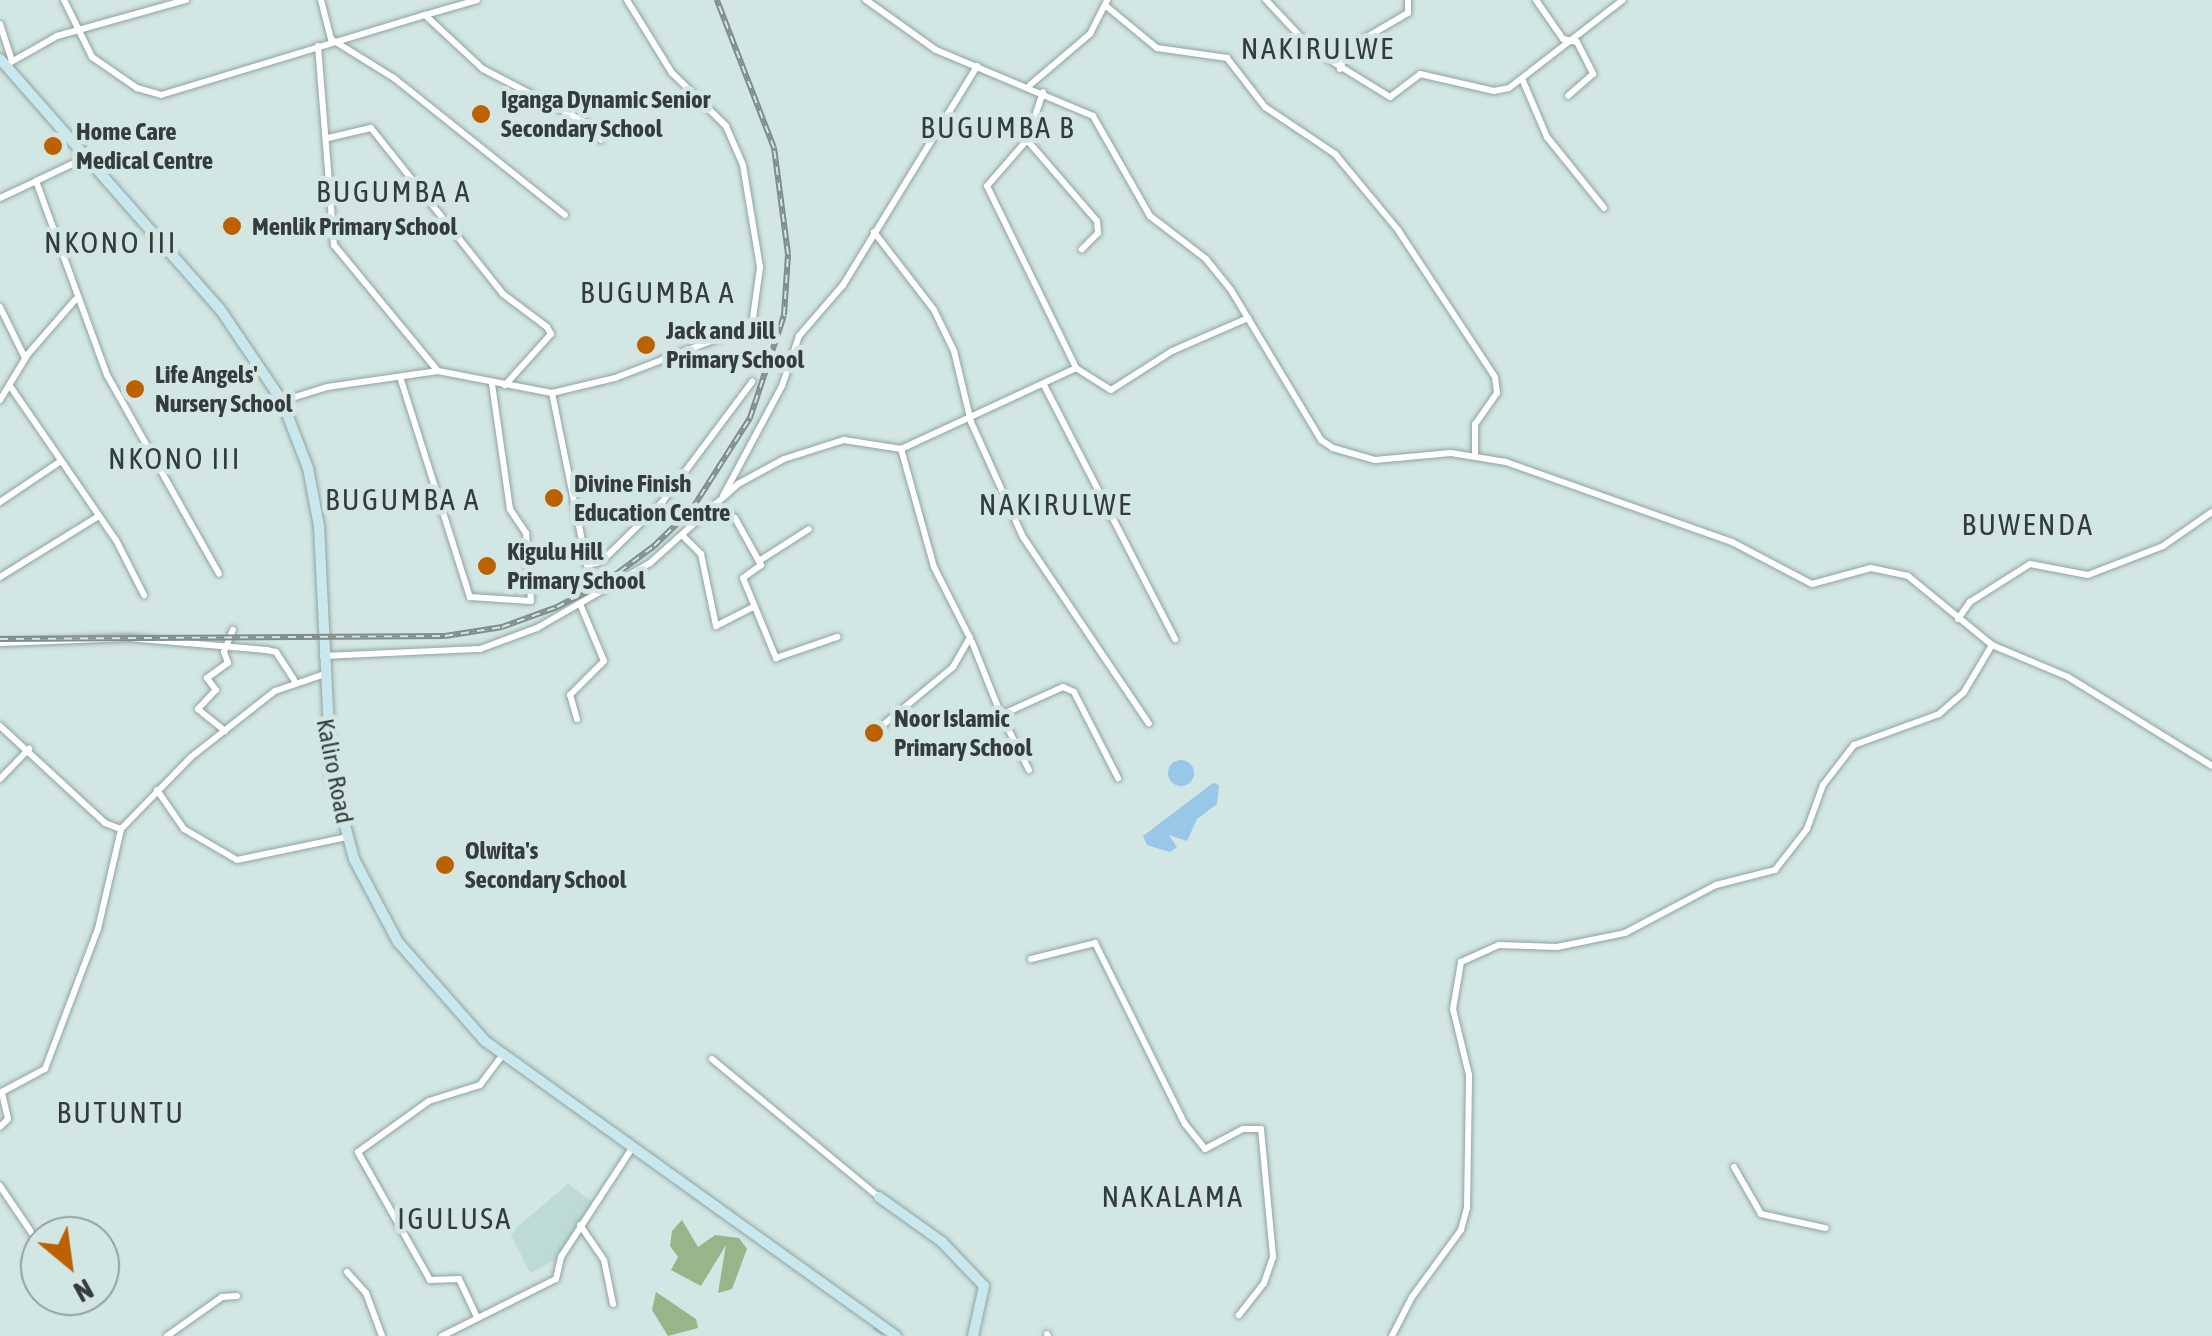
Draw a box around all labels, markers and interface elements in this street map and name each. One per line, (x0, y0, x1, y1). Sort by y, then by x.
district label: NAKIRULWE (1241, 30, 1395, 66)
place label: Iganga Dynamic Senior Secondary School (501, 85, 710, 144)
marker: Iganga Dynamic Senior Secondary School (470, 103, 492, 125)
district label: BUGUMBA B (920, 109, 1076, 145)
place label: Home Care Medical Centre (76, 117, 213, 176)
marker: Home Care Medical Centre (40, 133, 66, 159)
district label: BUGUMBA A (316, 173, 472, 209)
place label: Menlik Primary School (252, 211, 457, 241)
marker: Menlik Primary School (221, 215, 243, 237)
district label: NKONO III (44, 224, 178, 260)
district label: BUGUMBA A (580, 274, 736, 310)
place label: Jack and Jill Primary School (666, 316, 804, 375)
marker: Jack and Jill Primary School (635, 334, 657, 356)
place label: Life Angels' Nursery School (155, 360, 292, 419)
marker: Life Angels' Nursery School (124, 378, 146, 400)
district label: NKONO III (108, 440, 242, 476)
place label: Divine Finish Education Centre (574, 469, 730, 528)
district label: BUGUMBA A (325, 481, 481, 517)
district label: NAKIRULWE (979, 486, 1133, 522)
marker: Divine Finish Education Centre (543, 487, 565, 509)
district label: BUWENDA (1961, 506, 2095, 542)
place label: Kigulu Hill Primary School (507, 537, 645, 596)
marker: Kigulu Hill Primary School (476, 555, 498, 577)
place label: Noor Islamic Primary School (894, 704, 1032, 763)
street label: Kaliro Road (310, 716, 360, 826)
marker: Noor Islamic Primary School (863, 722, 885, 744)
place label: Olwita's Secondary School (465, 836, 626, 895)
marker: Olwita's Secondary School (434, 854, 456, 876)
district label: BUTUNTU (57, 1094, 185, 1130)
district label: NAKALAMA (1102, 1178, 1244, 1214)
district label: IGULUSA (397, 1200, 513, 1236)
north arrow (20, 1216, 120, 1316)
text: N (69, 1272, 99, 1308)

